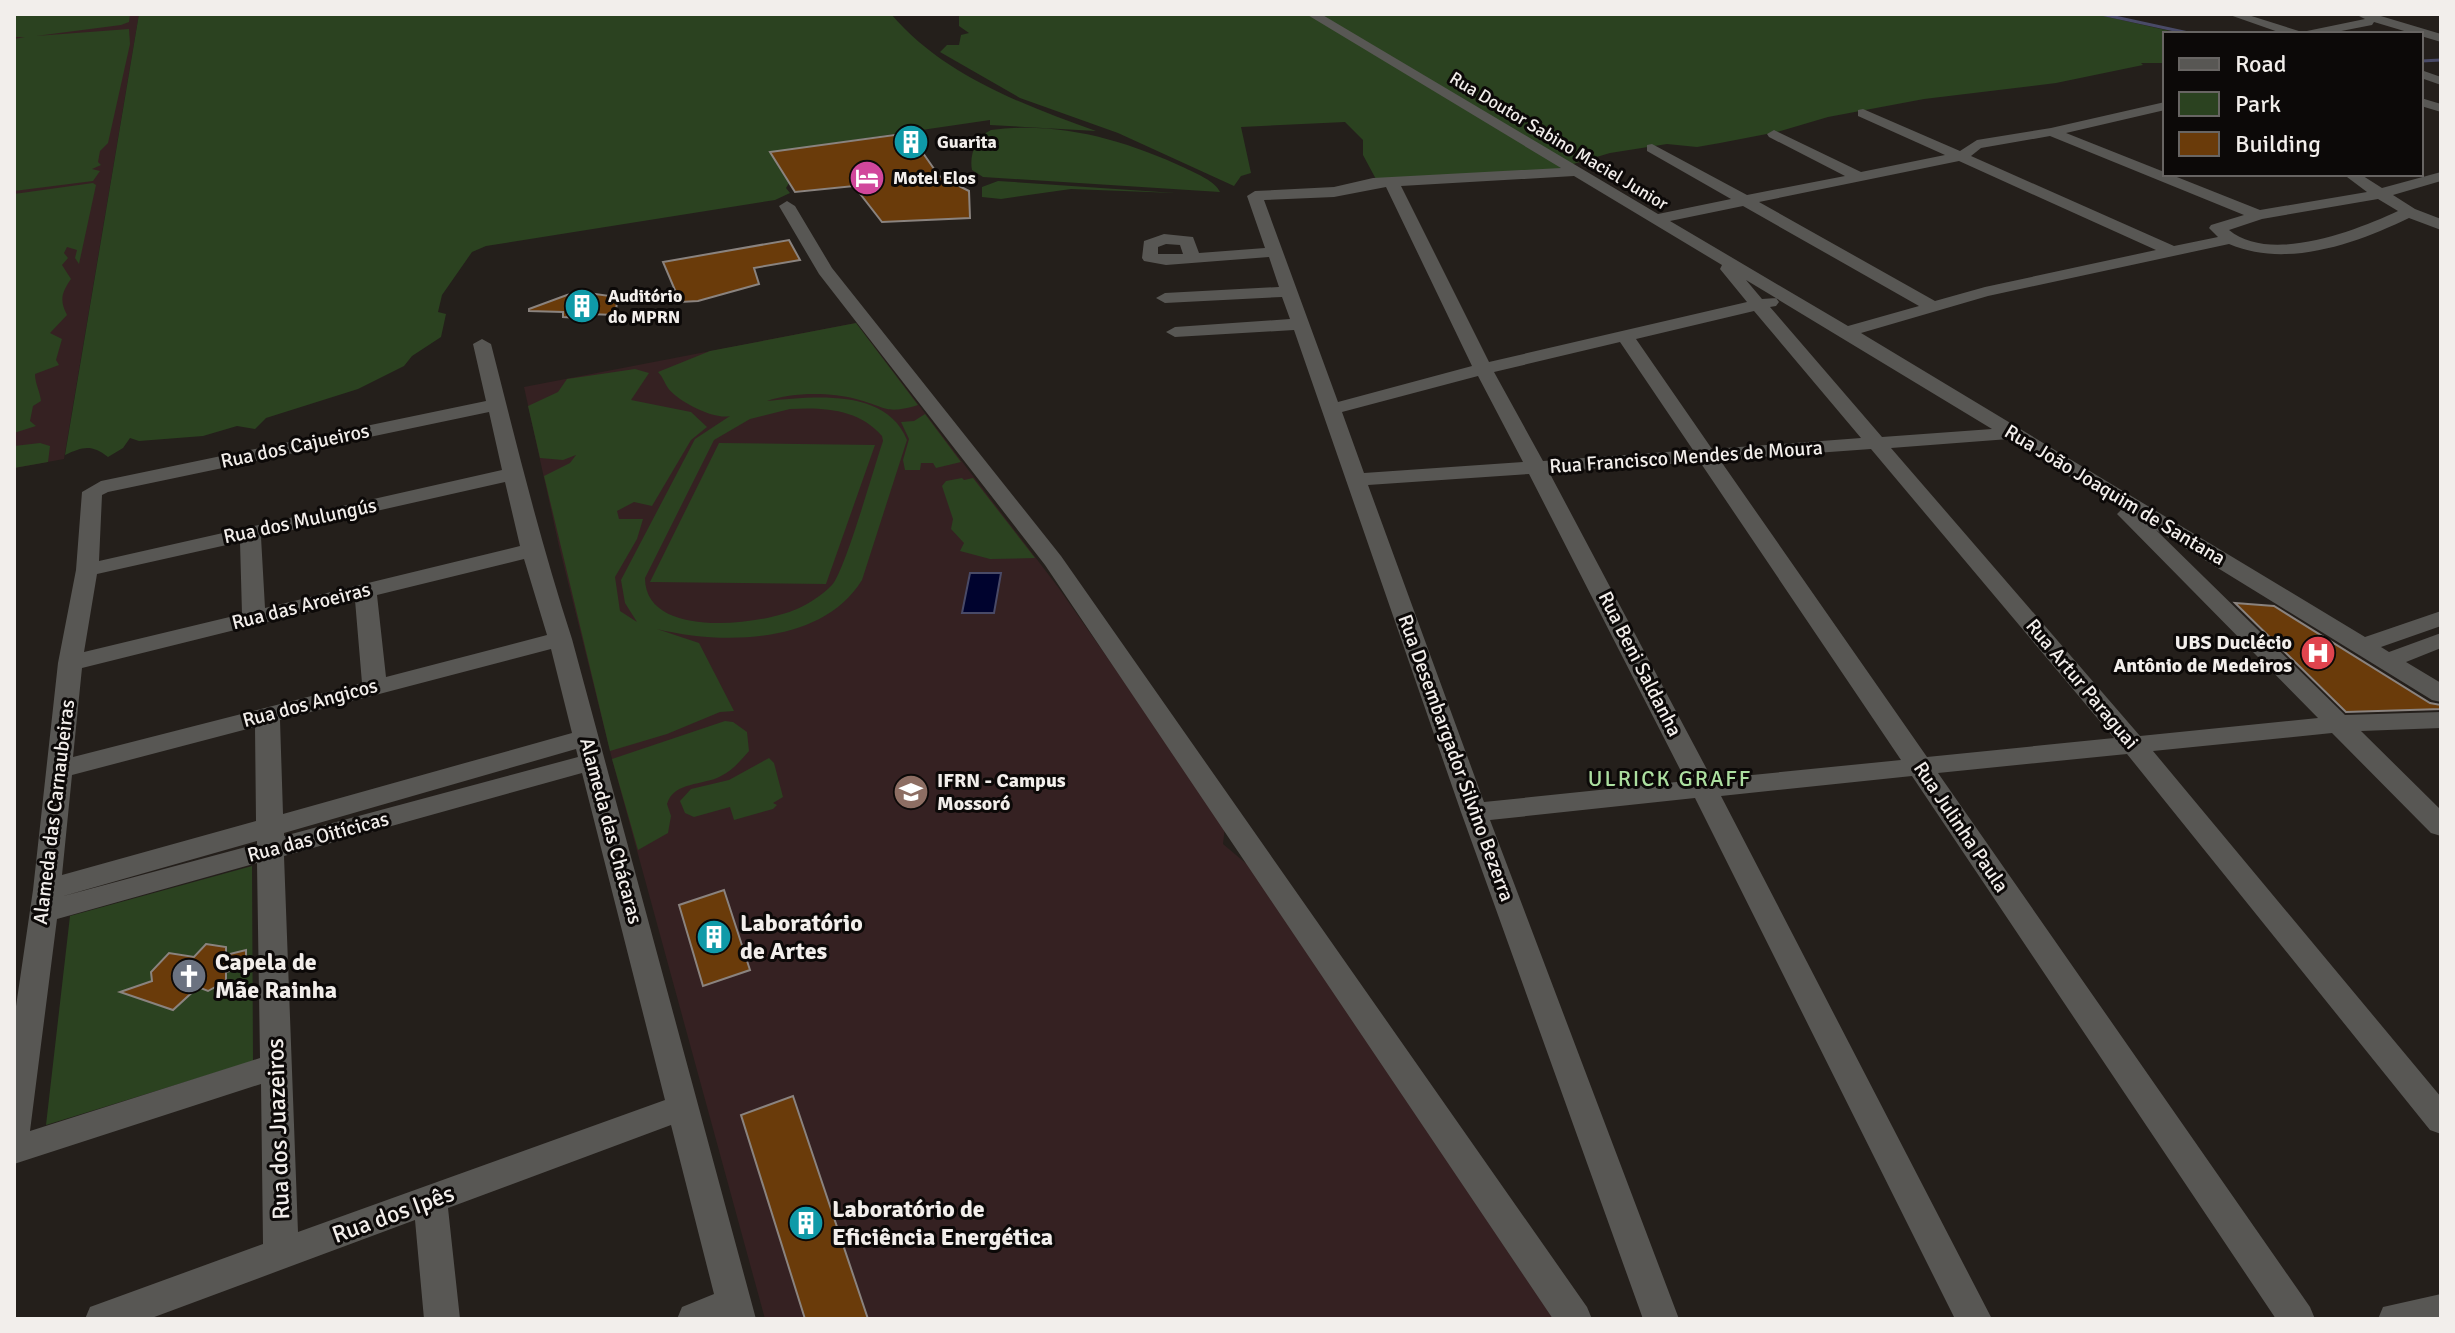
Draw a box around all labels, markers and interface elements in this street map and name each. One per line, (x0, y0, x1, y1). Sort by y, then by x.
legend (2163, 32, 2423, 176)
text: Road (2235, 49, 2286, 79)
street label: Rua Doutor Sabino Maciel Junior (1446, 67, 1673, 215)
text: Park (2235, 89, 2281, 119)
building icon: Guarita (892, 123, 930, 161)
text: Building (2235, 129, 2321, 159)
place label: Guarita (937, 131, 997, 153)
hotel icon: Motel Elos (848, 159, 886, 197)
place label: Motel Elos (893, 167, 976, 189)
place label: Auditório do MPRN (608, 285, 682, 328)
building icon: Auditório do MPRN (563, 287, 601, 325)
street label: Rua dos Cajueiros (218, 418, 372, 474)
street label: Rua João Joaquim de Santana (2000, 419, 2230, 571)
street label: Rua Francisco Mendes de Moura (1549, 435, 1823, 479)
street label: Rua dos Mulungús (221, 493, 379, 549)
street label: Rua das Aroeiras (229, 577, 373, 635)
street label: Rua Beni Saldanha (1593, 587, 1687, 741)
street label: Rua Desembargador Silvino Bezerra (1392, 611, 1520, 905)
street label: Rua Artur Paraguai (2020, 614, 2144, 754)
place label: UBS Duclécio Antônio de Medeiros (2113, 630, 2292, 678)
hospital icon: UBS Duclécio Antônio de Medeiros (2299, 634, 2337, 672)
street label: Rua dos Angicos (240, 673, 380, 733)
street label: Alameda das Carnaubeiras (28, 698, 80, 926)
street label: Alameda das Chácaras (574, 735, 648, 927)
street label: Rua Julinha Paula (1908, 757, 2014, 897)
district label: ULRICK GRAFF (1588, 765, 1752, 792)
place label: IFRN - Campus Mossoró (937, 768, 1066, 816)
school or university icon: IFRN - Campus Mossoró (892, 773, 930, 811)
street label: Rua das Oitícicas (245, 806, 392, 868)
place label: Laboratório de Artes (740, 908, 863, 966)
building icon: Laboratório de Artes (695, 918, 733, 956)
place label: Capela de Mãe Rainha (215, 947, 337, 1005)
church icon: Capela de Mãe Rainha (170, 957, 208, 995)
street label: Rua dos Juazeiros (260, 1038, 296, 1220)
street label: Rua dos Ipês (328, 1178, 458, 1250)
place label: Laboratório de Eficiência Energética (832, 1194, 1053, 1252)
building icon: Laboratório de Eficiência Energética (787, 1204, 825, 1242)

